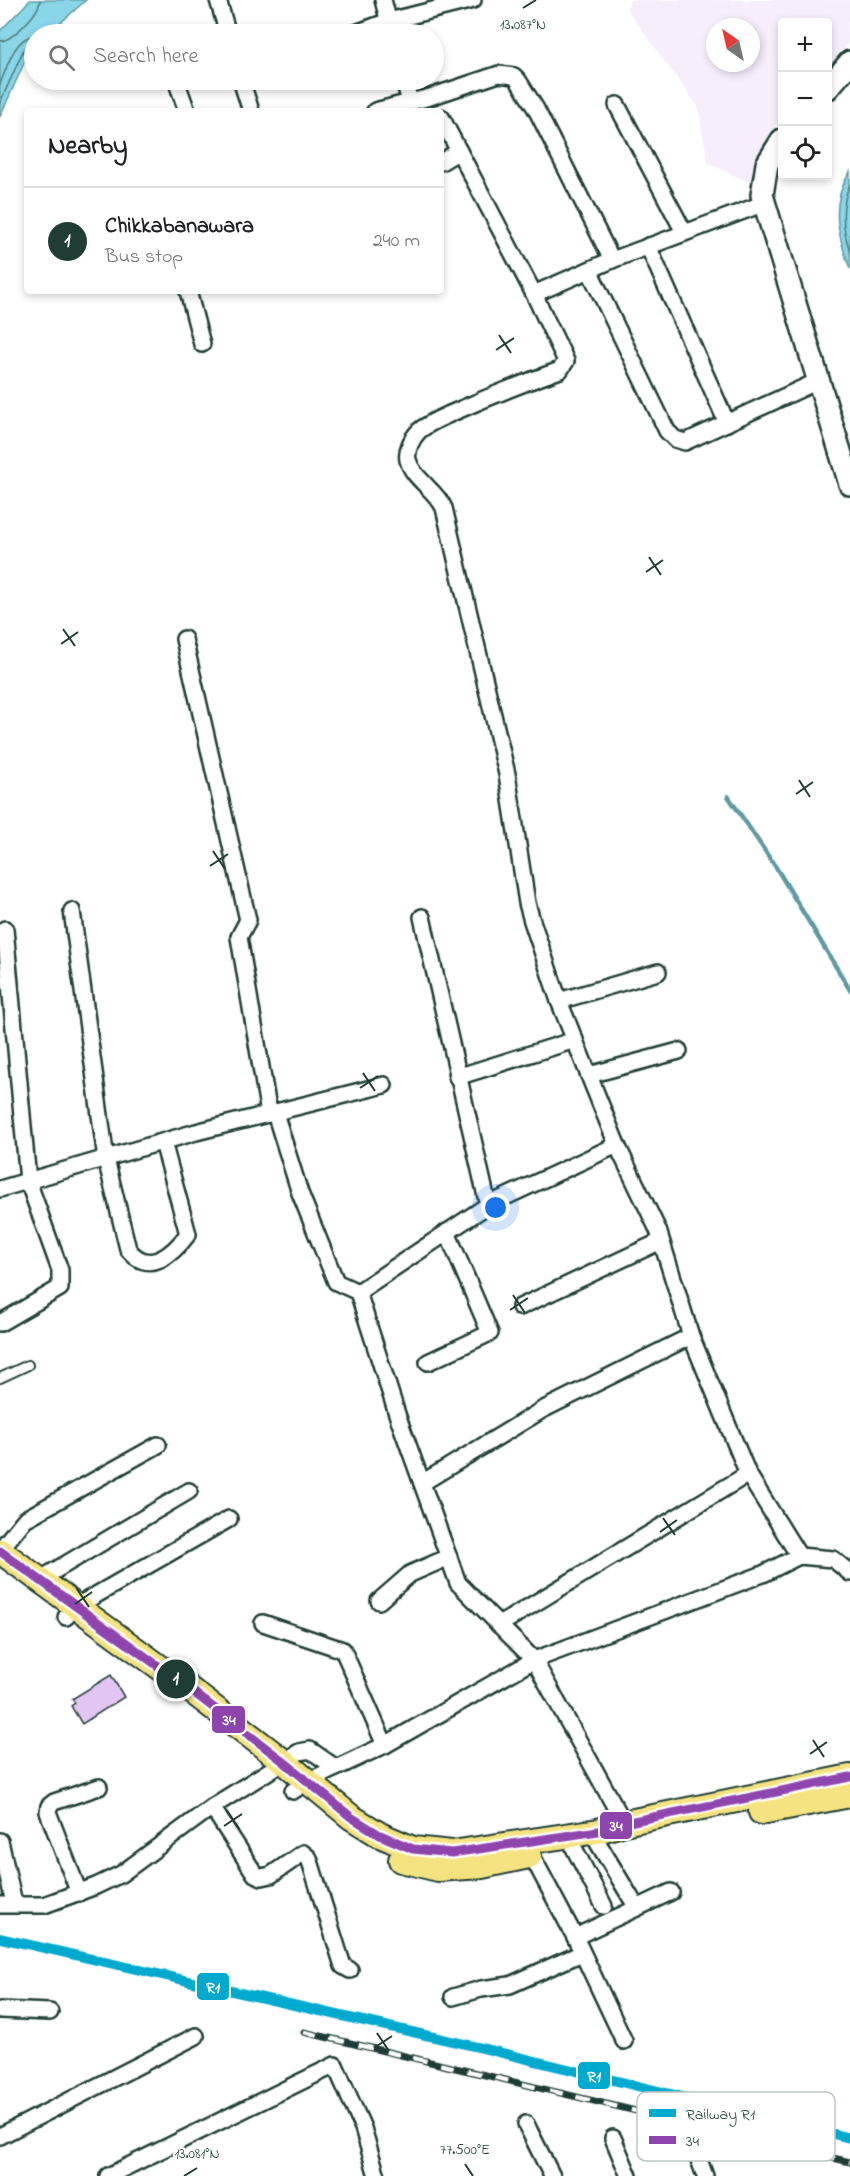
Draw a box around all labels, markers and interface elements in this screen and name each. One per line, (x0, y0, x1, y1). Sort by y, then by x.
text: 13.087°N (500, 14, 546, 36)
north arrow (706, 18, 760, 72)
map controls (778, 18, 832, 180)
button: + (778, 18, 832, 72)
search box (24, 24, 444, 90)
icon: search (45, 41, 78, 74)
text: Search here (93, 41, 198, 73)
button: − (778, 72, 832, 126)
button: locate (778, 126, 832, 180)
text: Nearby (48, 128, 127, 166)
text: Chikkabanawara (105, 211, 254, 243)
text: 1 (64, 227, 71, 256)
text: 240 m (373, 227, 420, 256)
text: Bus stop (105, 243, 183, 272)
your location (481, 1193, 510, 1222)
pin: 1 (156, 1656, 195, 1702)
line badge: 34 (211, 1705, 246, 1734)
text: 34 (221, 1709, 236, 1733)
line badge: 34 (599, 1811, 633, 1840)
text: 34 (608, 1815, 623, 1839)
line badge: R1 (196, 1972, 230, 2001)
text: R1 (205, 1976, 221, 2000)
line badge: R1 (577, 2061, 611, 2090)
text: R1 (586, 2065, 602, 2089)
legend (637, 2092, 835, 2161)
text: Railway R1 (686, 2103, 755, 2127)
text: 34 (686, 2130, 700, 2154)
text: 77.500°E (440, 2139, 490, 2161)
text: 13.081°N (174, 2143, 220, 2165)

